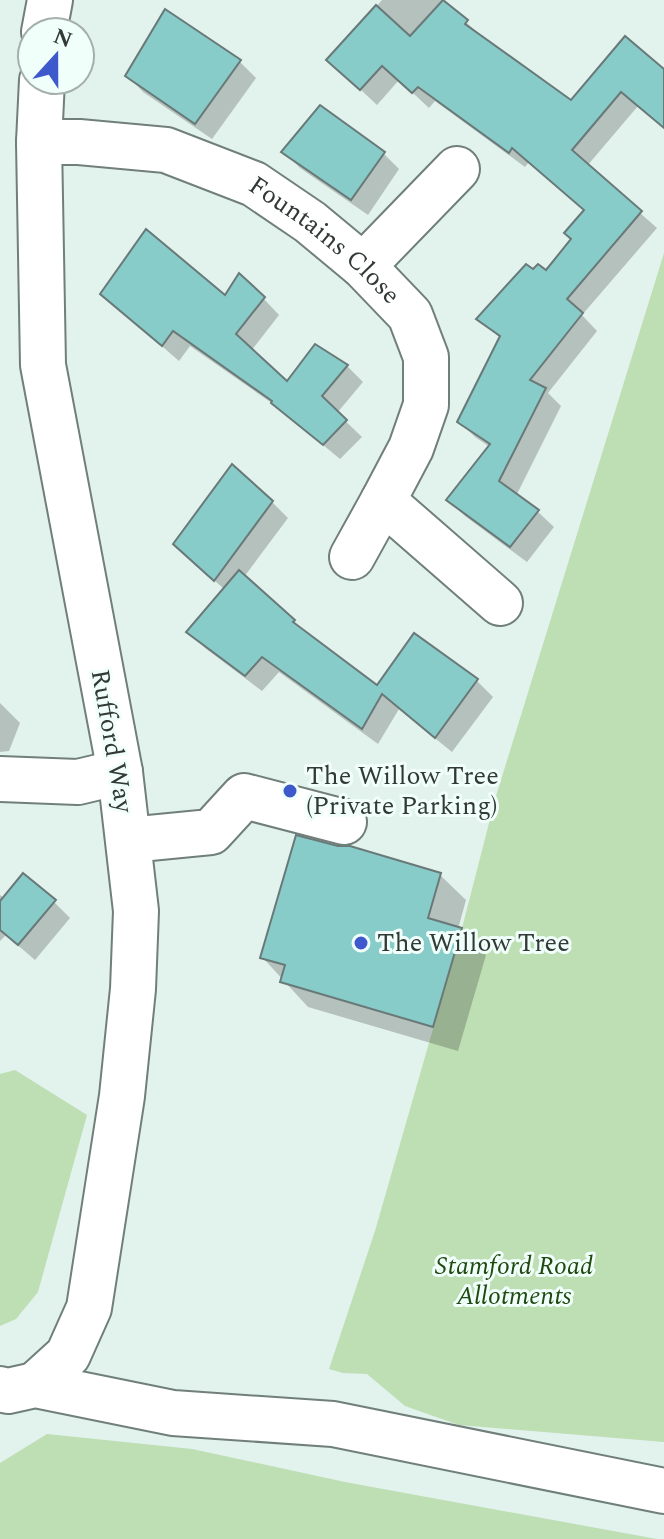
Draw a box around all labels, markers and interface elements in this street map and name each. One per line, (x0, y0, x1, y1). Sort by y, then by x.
north arrow (16, 16, 96, 96)
text: N (48, 20, 77, 57)
street label: Fountains Close (240, 166, 410, 314)
street label: Rufford Way (80, 666, 145, 817)
place label: The Willow Tree (Private Parking) (306, 756, 499, 826)
marker: The Willow Tree (Private Parking) (281, 782, 299, 800)
place label: The Willow Tree (377, 923, 570, 963)
marker: The Willow Tree (352, 934, 370, 952)
park label: Stamford Road Allotments (435, 1246, 593, 1316)

